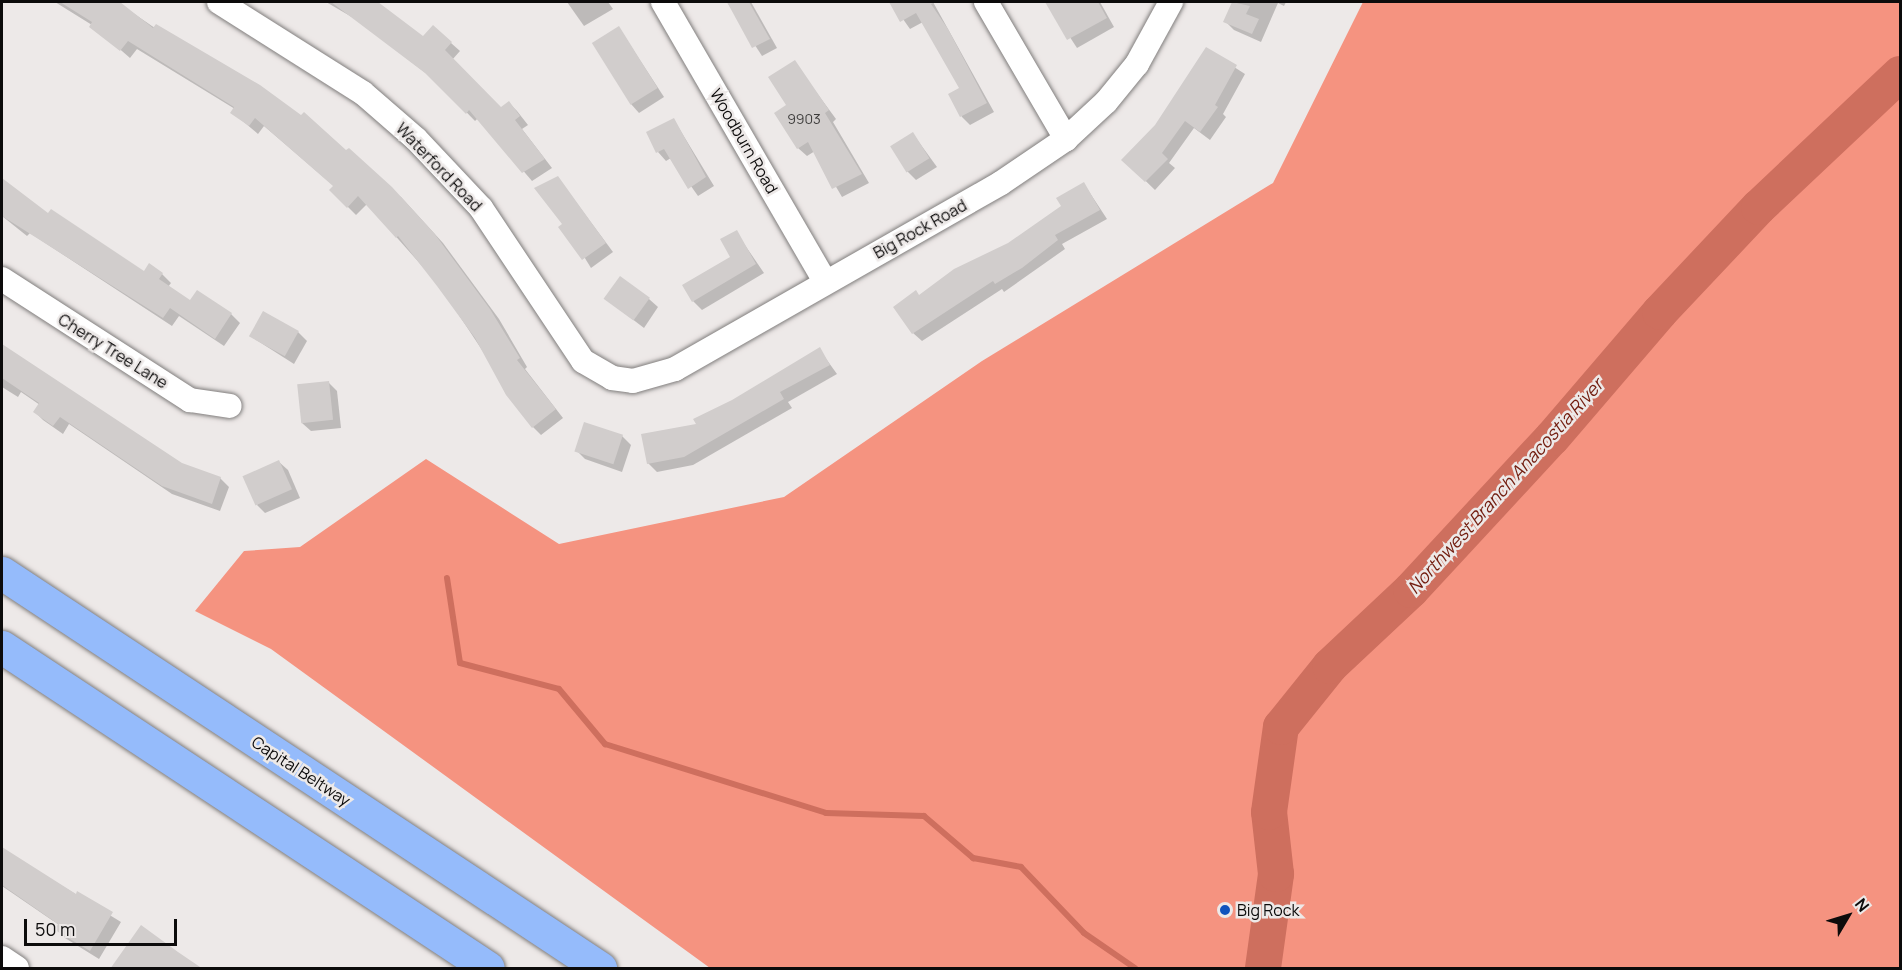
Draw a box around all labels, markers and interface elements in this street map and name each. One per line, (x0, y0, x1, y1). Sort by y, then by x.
street label: Woodburn Road (706, 85, 782, 197)
house number: 9903 (787, 111, 821, 127)
street label: Waterford Road (392, 119, 486, 215)
street label: Big Rock Road (870, 195, 970, 263)
street label: Cherry Tree Lane (55, 310, 171, 392)
water label: Northwest Branch Anacostia River (1403, 374, 1607, 598)
street label: Capital Beltway (248, 732, 354, 810)
north arrow (1818, 886, 1878, 946)
text: N (1850, 894, 1874, 916)
place label: Big Rock (1237, 900, 1300, 920)
marker: Big Rock (1218, 903, 1232, 917)
scale bar (27, 907, 180, 945)
text: 50 m (35, 917, 75, 941)

